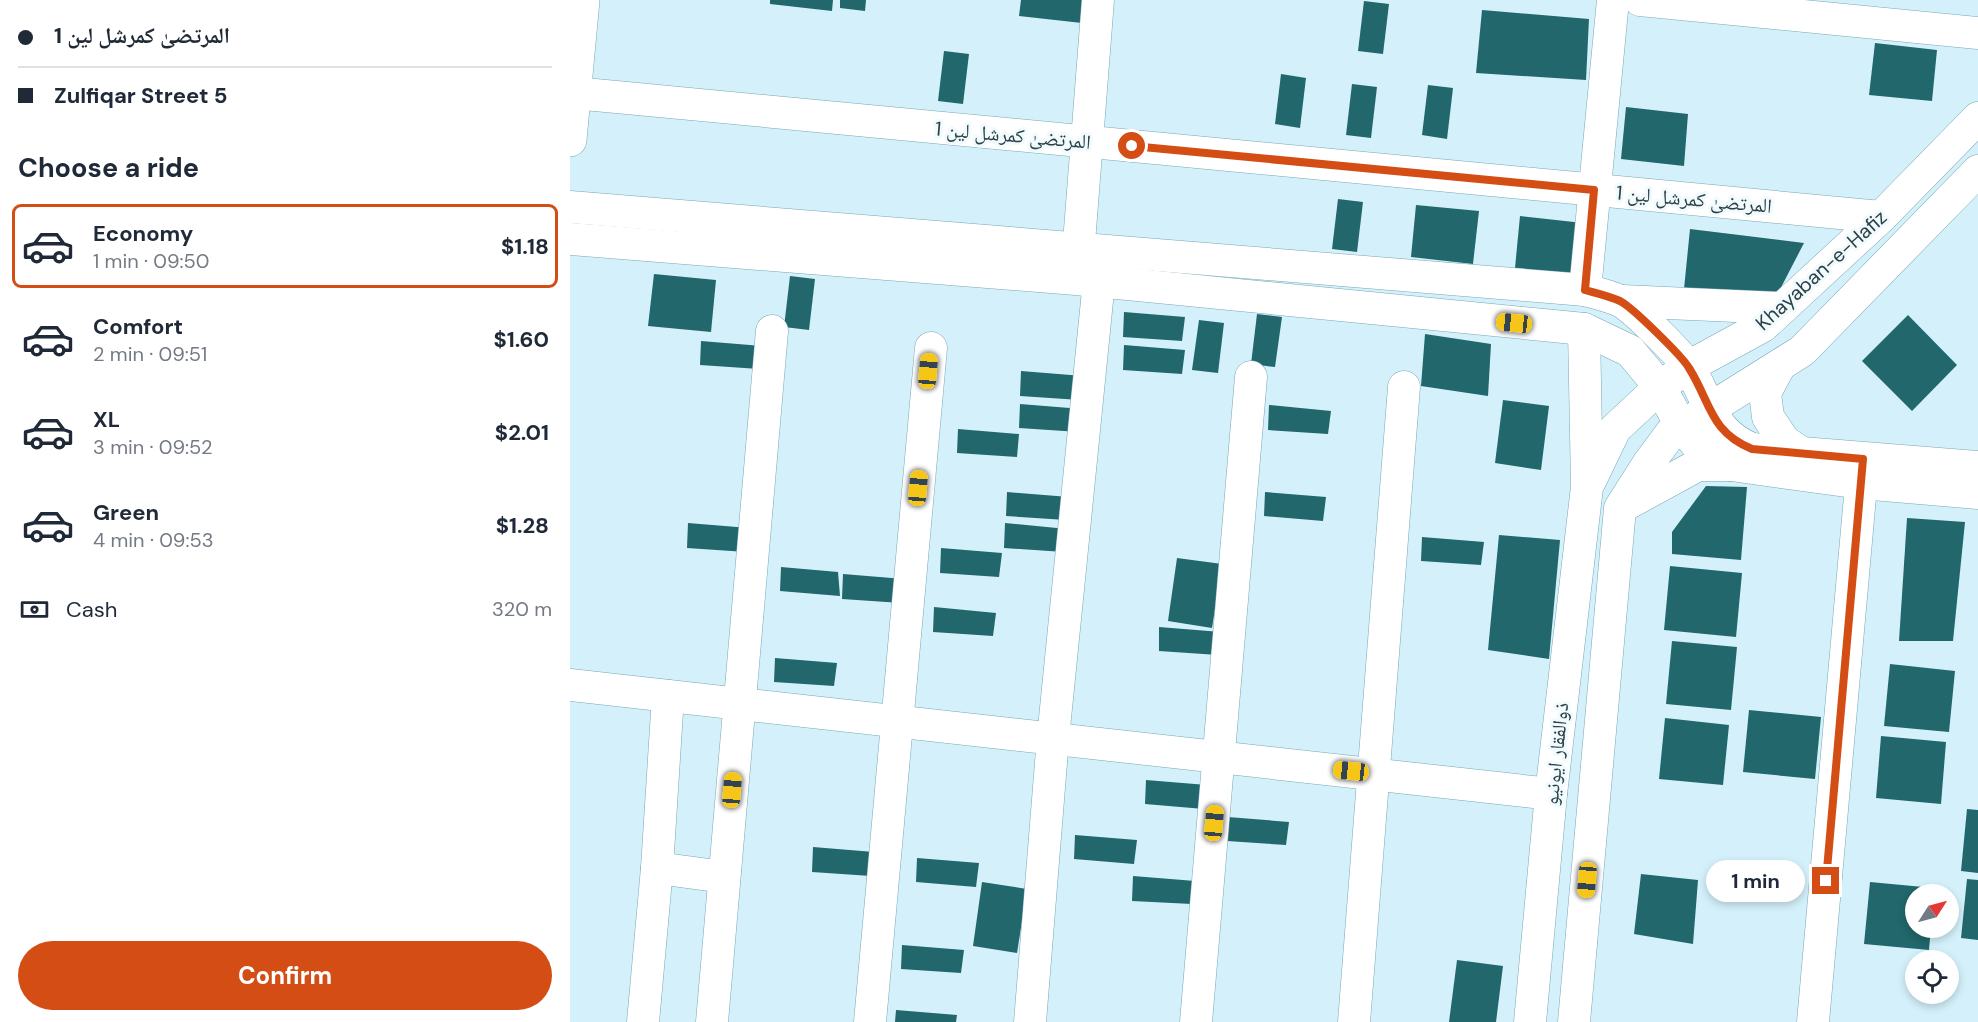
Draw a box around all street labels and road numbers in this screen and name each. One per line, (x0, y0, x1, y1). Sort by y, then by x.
street label: المرتضیٰ کمرشل لین 1 (934, 115, 1092, 155)
street label: المرتضیٰ کمرشل لین 1 (1615, 179, 1773, 219)
street label: Khayaban-e-Hafiz (1750, 204, 1892, 336)
street label: ذوالفقار ایونیو (1538, 701, 1574, 807)

